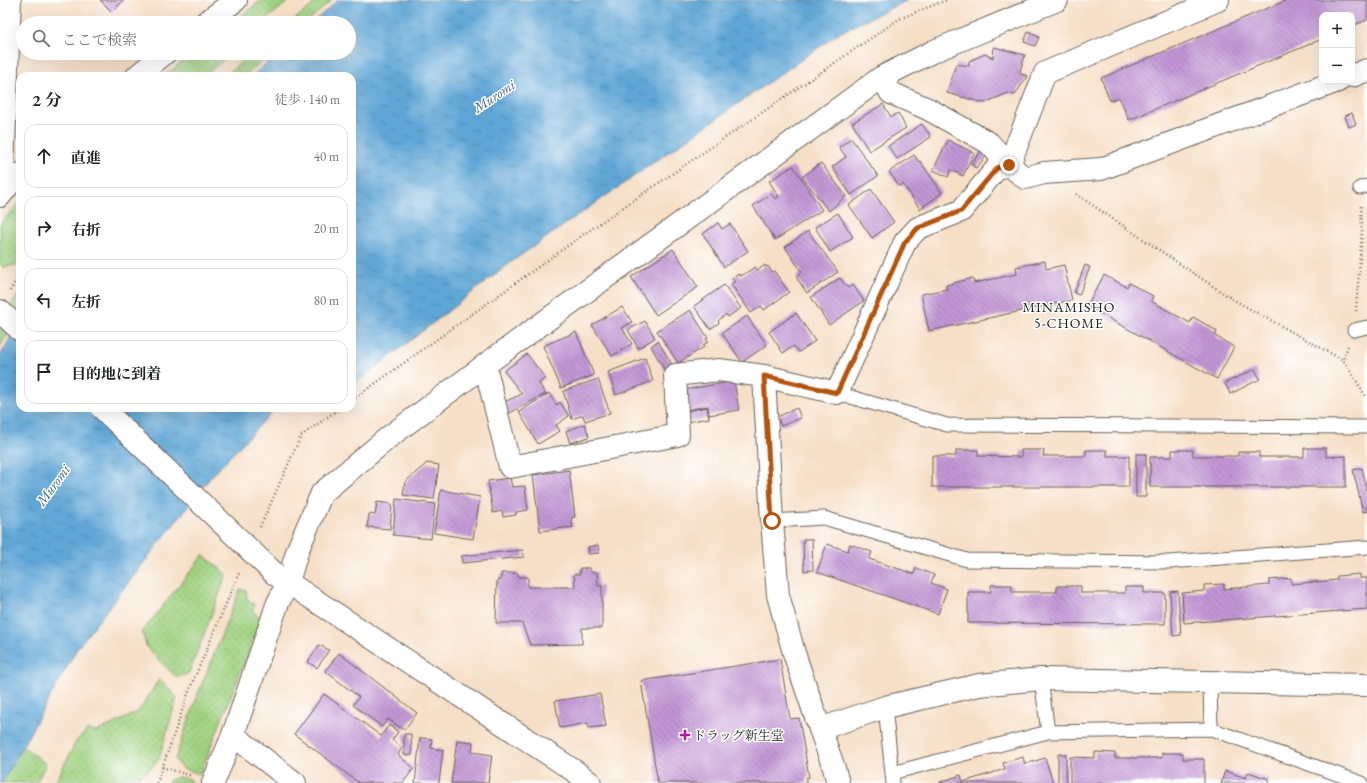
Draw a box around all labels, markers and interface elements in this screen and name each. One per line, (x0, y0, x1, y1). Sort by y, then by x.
map controls (1319, 12, 1355, 84)
button: + (1319, 12, 1355, 48)
search box (16, 16, 356, 60)
icon: search (30, 27, 52, 49)
text: ここで検索 (62, 30, 137, 49)
button: − (1319, 48, 1355, 84)
water label: Muromi (469, 75, 519, 117)
text: 2 分 (32, 89, 62, 111)
text: 徒歩 · 140 m (275, 91, 340, 108)
icon: ahead (33, 145, 55, 167)
text: 直進 (71, 148, 101, 167)
text: 40 m (314, 148, 339, 165)
route end (1000, 156, 1018, 174)
icon: right (33, 217, 55, 239)
text: 右折 (71, 220, 101, 239)
text: 20 m (314, 220, 339, 237)
icon: left (33, 289, 55, 311)
text: 左折 (71, 292, 101, 311)
text: 80 m (314, 292, 339, 309)
district label: MINAMISHO 5-CHOME (1022, 298, 1116, 332)
icon: arrive (33, 361, 55, 383)
text: 目的地に到着 (71, 364, 161, 383)
water label: Muromi (31, 460, 74, 510)
route start (763, 512, 781, 530)
place label: ドラッグ新生堂 (693, 727, 784, 744)
marker: ドラッグ新生堂 (680, 730, 690, 740)

